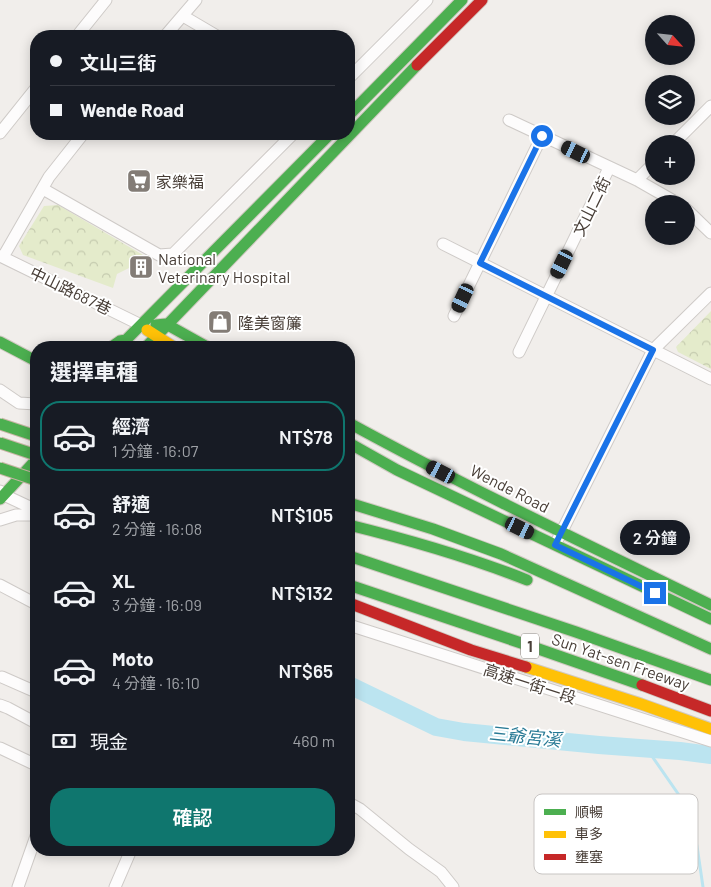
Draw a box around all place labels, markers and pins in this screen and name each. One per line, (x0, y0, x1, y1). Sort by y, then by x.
supermarket icon: 家樂福 (126, 168, 152, 194)
place label: 家樂福 (156, 172, 204, 191)
place label: National Veterinary Hospital (158, 249, 290, 286)
building icon: National Veterinary Hospital (128, 254, 154, 280)
shop icon: 隆美窗簾 (207, 309, 233, 335)
place label: 隆美窗簾 (238, 313, 302, 332)

